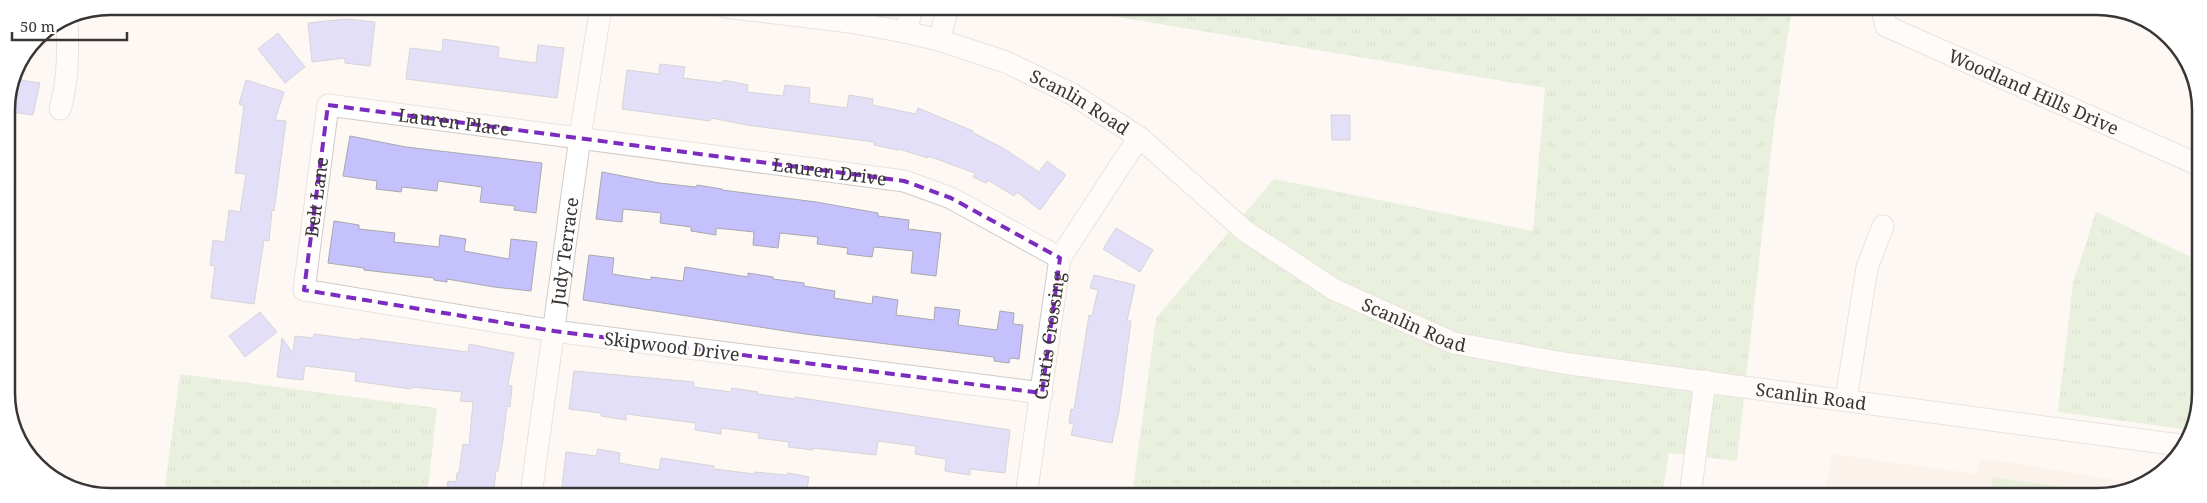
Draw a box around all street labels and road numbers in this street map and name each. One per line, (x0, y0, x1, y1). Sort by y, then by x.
street label: Woodland Hills Drive (1945, 43, 2123, 140)
street label: Scanlin Road (1026, 63, 1134, 140)
street label: Lauren Place (397, 102, 511, 141)
street label: Lauren Drive (771, 152, 888, 191)
street label: Belt Lane (299, 155, 333, 239)
street label: Judy Terrace (545, 196, 584, 308)
street label: Curtis Crossing (1028, 270, 1070, 401)
street label: Scanlin Road (1358, 292, 1468, 357)
street label: Skipwood Drive (603, 326, 741, 366)
street label: Scanlin Road (1754, 377, 1868, 415)

